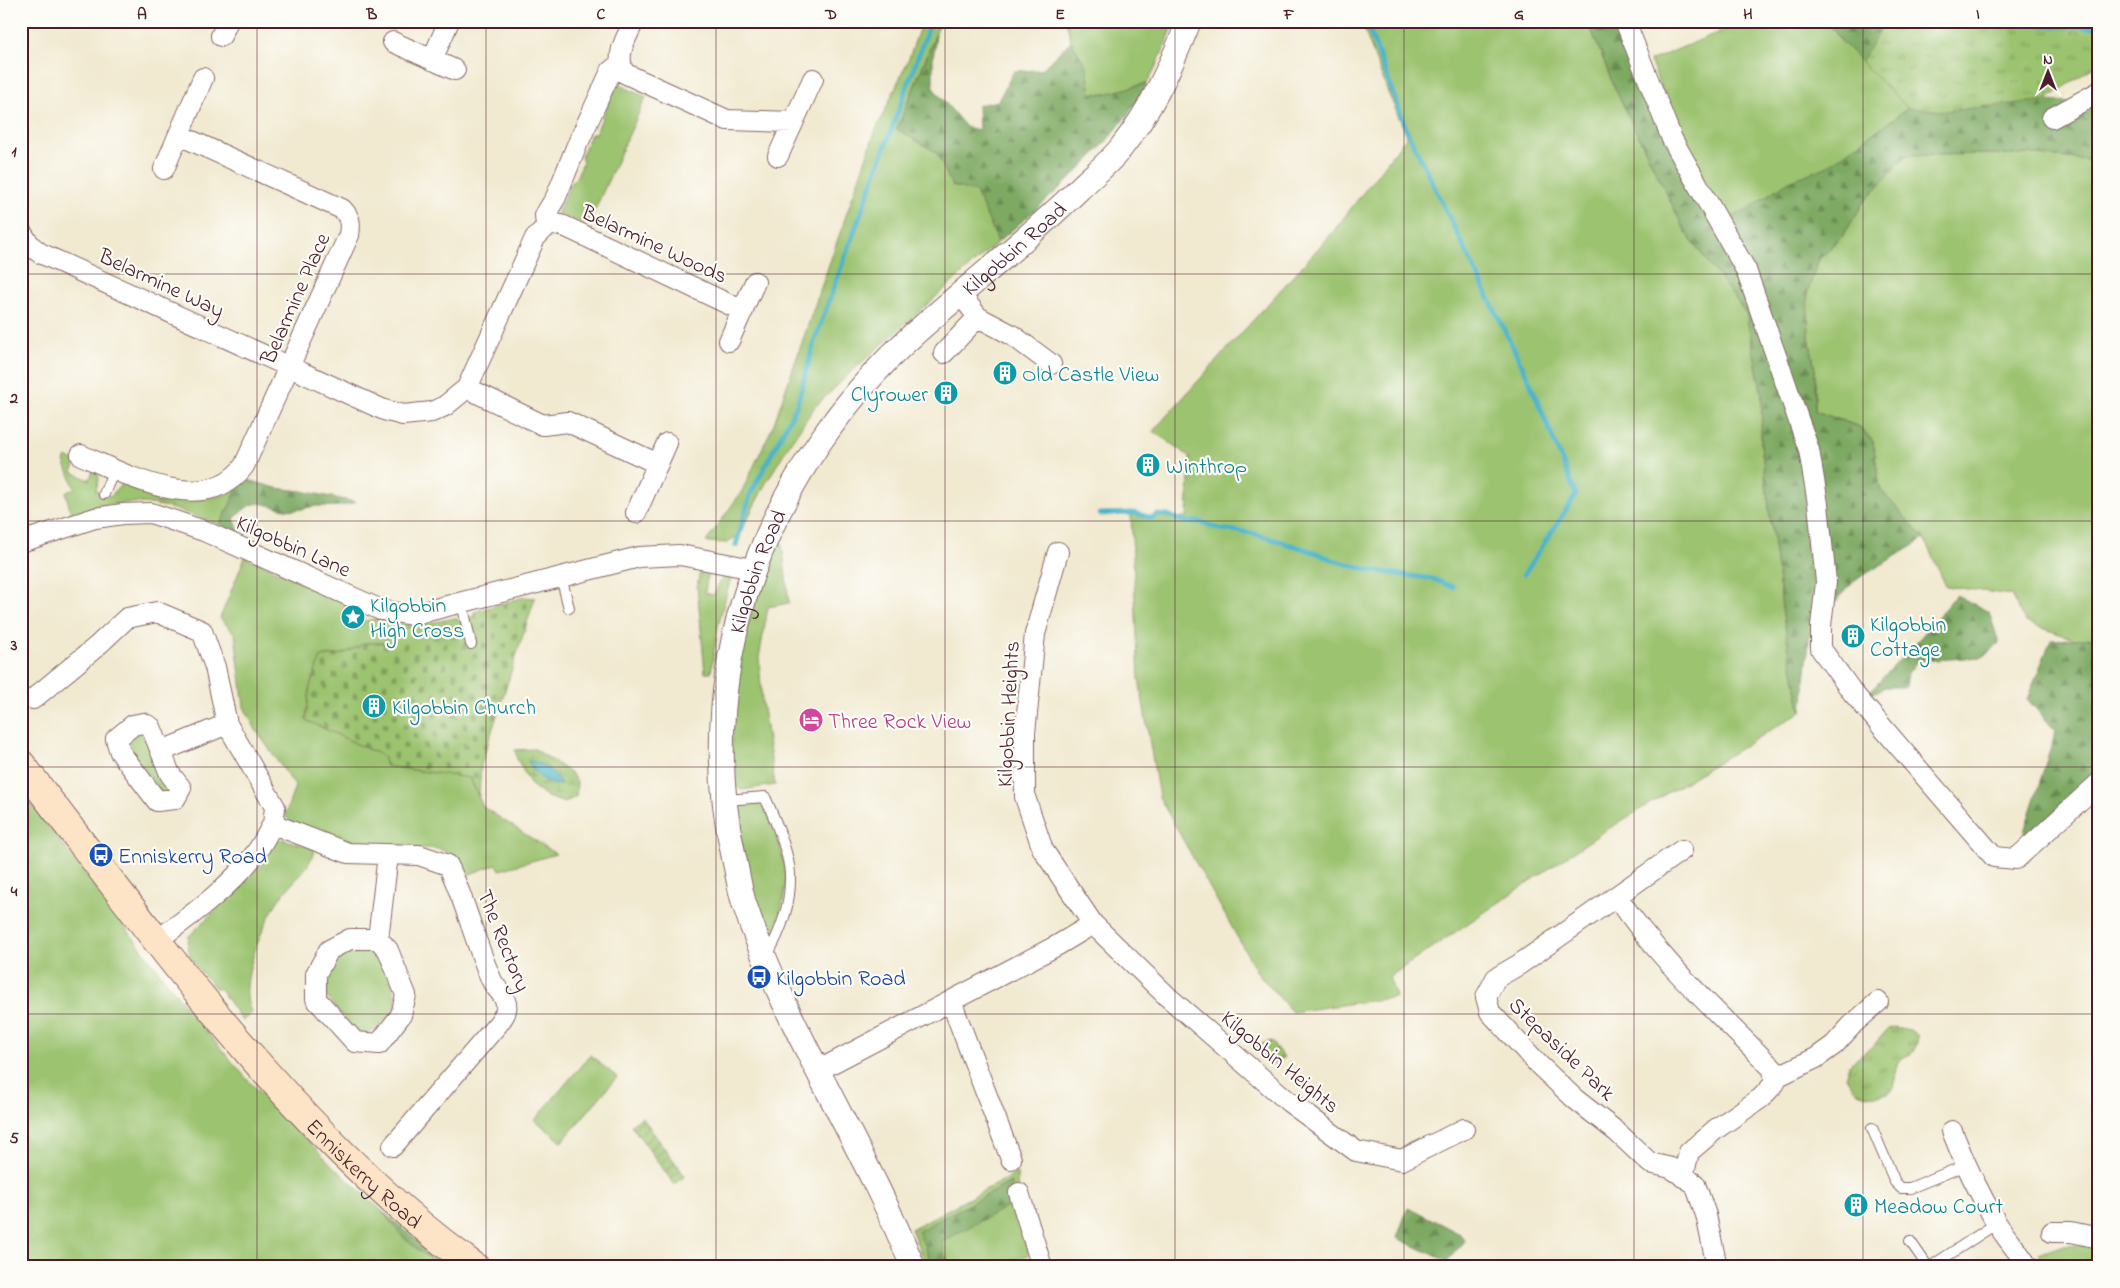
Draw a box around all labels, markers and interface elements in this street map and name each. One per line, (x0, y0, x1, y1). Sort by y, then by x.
text: A (137, 3, 147, 27)
text: B (366, 3, 378, 27)
text: C (597, 3, 606, 27)
text: D (824, 3, 837, 27)
text: E (1055, 3, 1065, 27)
text: F (1283, 3, 1295, 27)
text: G (1514, 3, 1524, 27)
text: H (1743, 3, 1753, 27)
text: I (1976, 3, 1980, 27)
north arrow (2022, 48, 2072, 98)
text: N (2043, 50, 2053, 71)
text: 1 (11, 140, 17, 164)
street label: Kilgobbin Road (956, 196, 1075, 305)
street label: Belarmine Woods (575, 197, 732, 294)
street label: Belarmine Place (253, 228, 340, 371)
street label: Belarmine Way (91, 241, 229, 329)
building icon: Old Castle View (992, 360, 1018, 386)
place label: Old Castle View (1022, 360, 1159, 392)
place label: Clyrower (851, 380, 928, 413)
building icon: Clyrower (933, 380, 959, 406)
text: 2 (9, 387, 18, 411)
building icon: Winthrop (1135, 452, 1161, 478)
place label: Winthrop (1166, 452, 1247, 484)
street label: Kilgobbin Road (723, 505, 796, 637)
street label: Kilgobbin Lane (230, 508, 355, 588)
place label: Kilgobbin High Cross (370, 591, 464, 649)
place icon: Kilgobbin High Cross (340, 604, 366, 630)
place label: Kilgobbin Cottage (1870, 610, 1946, 668)
building icon: Kilgobbin Cottage (1840, 623, 1866, 649)
text: 3 (10, 634, 18, 658)
street label: Kilgobbin Heights (990, 640, 1031, 788)
building icon: Kilgobbin Church (361, 693, 387, 719)
place label: Kilgobbin Church (392, 693, 536, 726)
hotel icon: Three Rock View (798, 707, 824, 733)
place label: Three Rock View (828, 707, 971, 739)
bus stop icon: Enniskerry Road (88, 842, 114, 868)
place label: Enniskerry Road (118, 842, 267, 875)
text: 4 (10, 880, 18, 904)
street label: The Rectory (466, 885, 537, 998)
bus stop icon: Kilgobbin Road (746, 964, 772, 990)
place label: Kilgobbin Road (776, 964, 906, 997)
street label: Stepaside Park (1500, 991, 1622, 1110)
street label: Kilgobbin Heights (1212, 1004, 1345, 1123)
street label: Enniskerry Road (297, 1112, 428, 1238)
text: 5 (9, 1127, 19, 1151)
building icon: Meadow Court (1843, 1192, 1869, 1218)
place label: Meadow Court (1874, 1192, 2004, 1224)

